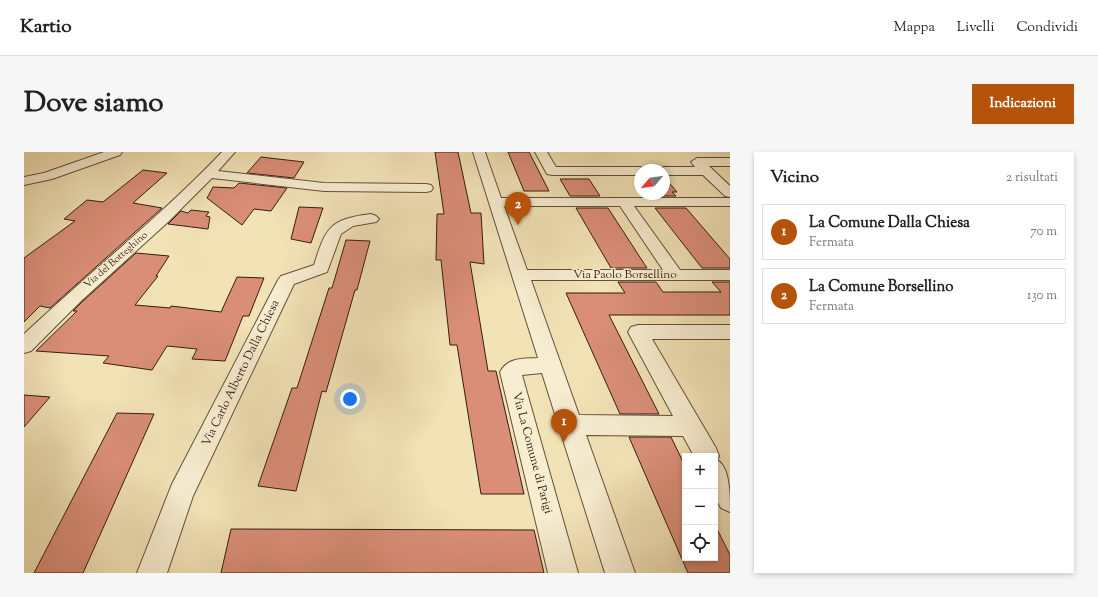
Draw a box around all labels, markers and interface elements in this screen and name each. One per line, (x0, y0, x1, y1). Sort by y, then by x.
text: Kartio (20, 14, 72, 41)
text: Mappa (894, 18, 935, 38)
text: Livelli (957, 18, 994, 38)
text: Condividi (1016, 18, 1078, 38)
text: Dove siamo (24, 84, 164, 124)
button: Indicazioni (972, 84, 1074, 124)
north arrow (634, 164, 670, 200)
text: Vicino (770, 166, 819, 190)
text: 2 risultati (1006, 169, 1058, 187)
pin: 2 (505, 192, 531, 225)
text: La Comune Dalla Chiesa (809, 213, 970, 234)
text: 1 (782, 223, 786, 241)
text: 70 m (1030, 223, 1057, 241)
street label: Via del Botteghino (81, 228, 152, 292)
text: Fermata (809, 234, 854, 252)
street label: Via Paolo Borsellino (573, 266, 677, 284)
text: La Comune Borsellino (809, 277, 953, 298)
text: 2 (781, 287, 787, 305)
text: 130 m (1027, 287, 1057, 305)
street label: Via Carlo Alberto Dalla Chiesa (198, 296, 285, 449)
text: Fermata (809, 298, 854, 316)
your location (340, 389, 360, 409)
street label: Via La Comune di Parigi (507, 390, 557, 516)
pin: 1 (551, 409, 577, 442)
map controls (682, 453, 718, 561)
button: + (682, 453, 718, 489)
button: − (682, 489, 718, 525)
button: locate (682, 525, 718, 561)

